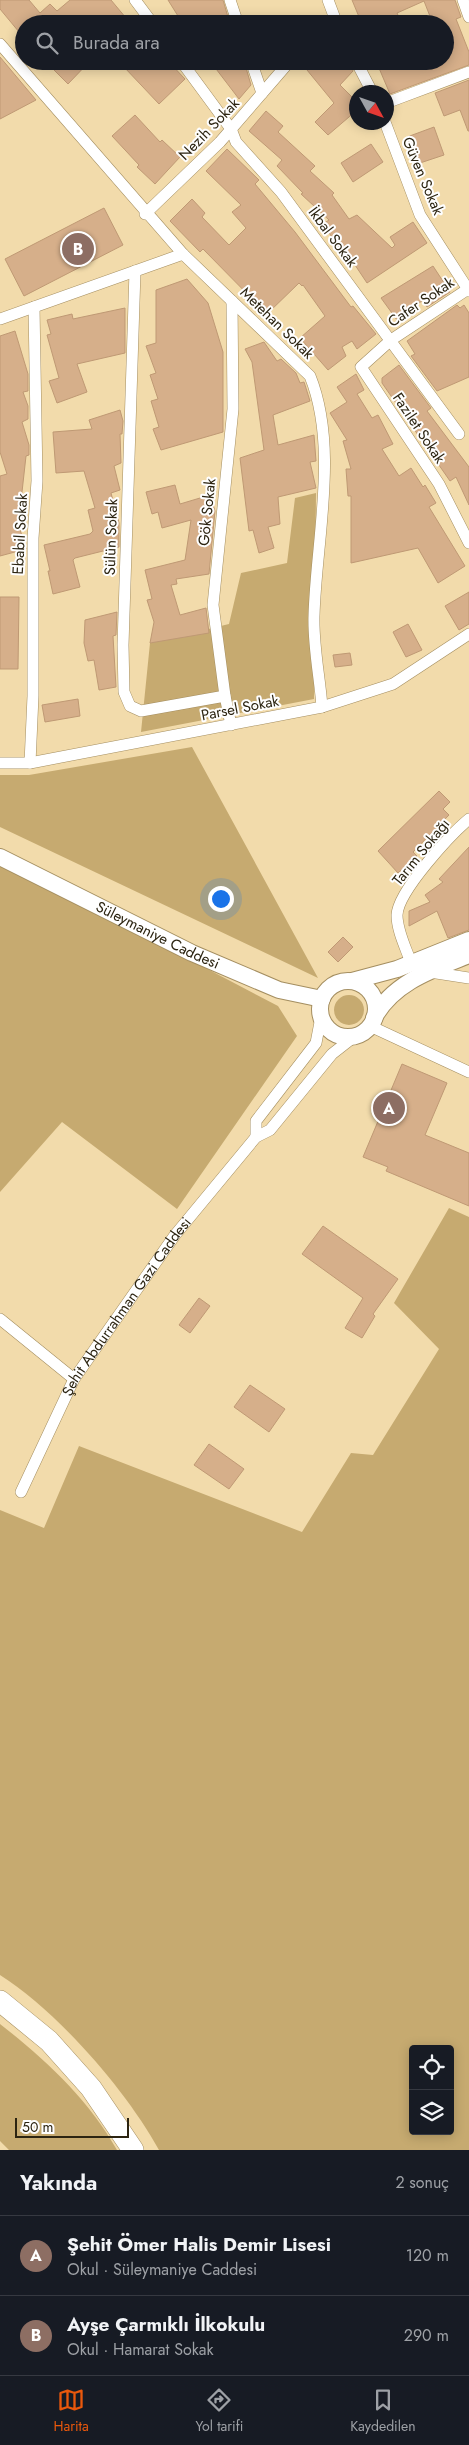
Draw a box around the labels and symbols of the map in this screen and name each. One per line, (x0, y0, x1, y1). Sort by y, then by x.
north arrow (349, 85, 394, 130)
street label: Nezih Sokak (174, 93, 245, 165)
street label: Güven Sokak (397, 134, 449, 219)
street label: İkbal Sokak (303, 202, 363, 272)
pin: B (62, 230, 94, 268)
street label: Cafer Sokak (383, 271, 459, 332)
street label: Metehan Sokak (235, 282, 319, 364)
street label: Fazilet Sokak (387, 388, 451, 468)
street label: Gök Sokak (193, 477, 222, 547)
street label: Ebabil Sokak (7, 492, 33, 575)
street label: Sülün Sokak (99, 498, 123, 576)
street label: Parsel Sokak (199, 690, 281, 726)
street label: Tarım Sokağı (387, 814, 455, 890)
your location (208, 886, 234, 912)
street label: Süleymaniye Caddesi (92, 896, 223, 974)
pin: A (373, 1089, 405, 1127)
street label: Şehit Abdurrahman Gazi Caddesi (56, 1212, 196, 1400)
scale bar (15, 2115, 129, 2138)

